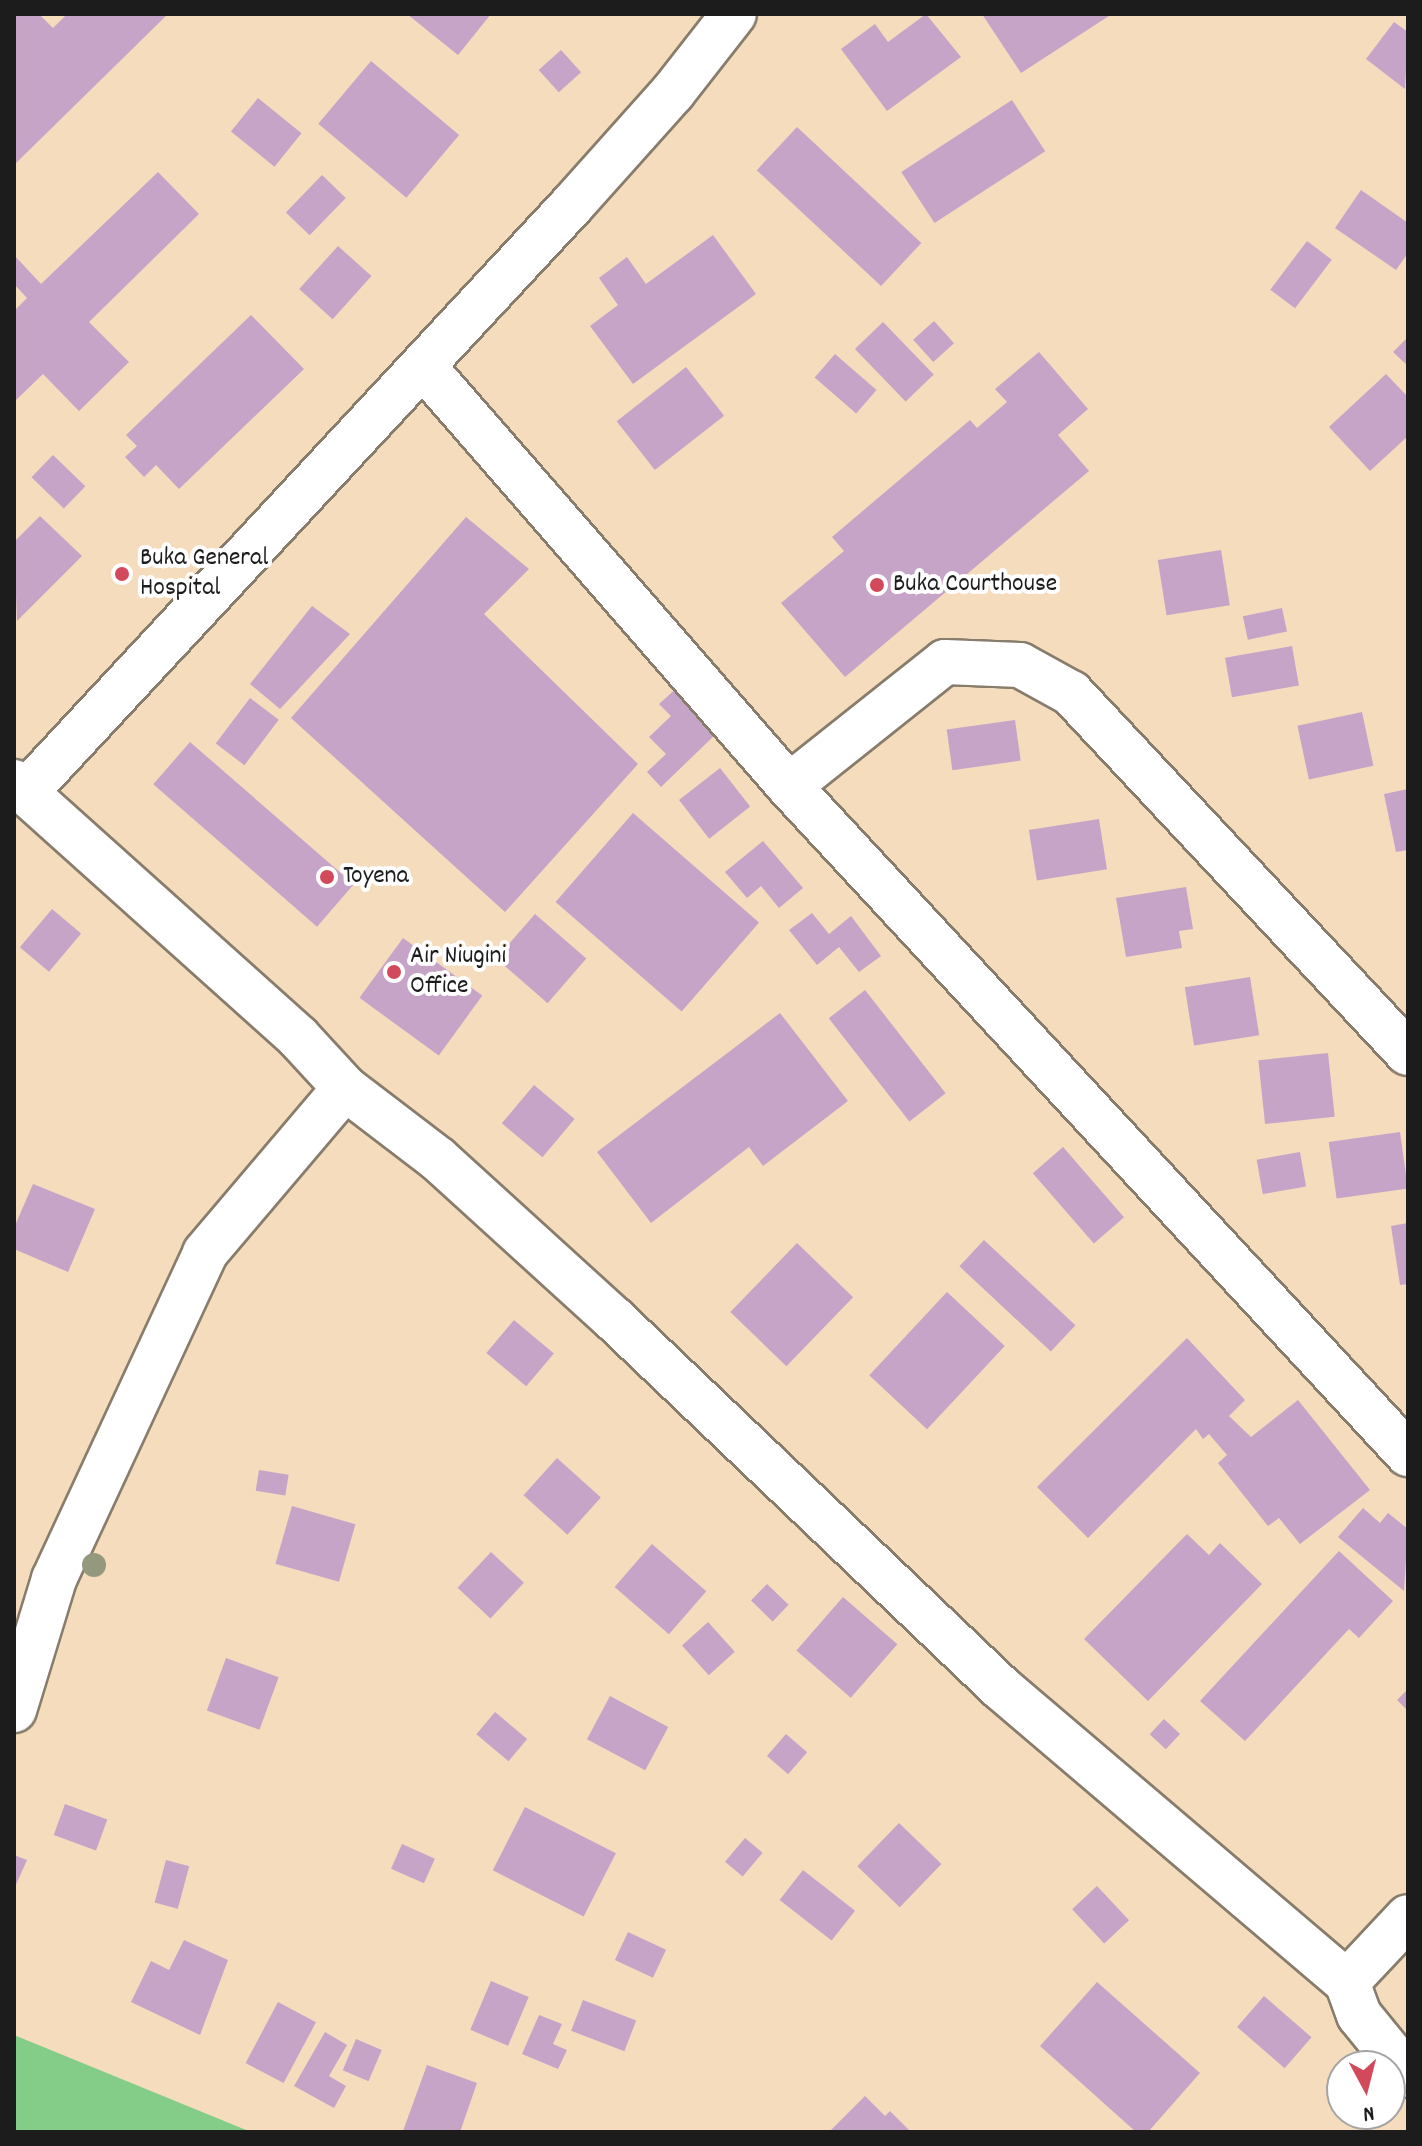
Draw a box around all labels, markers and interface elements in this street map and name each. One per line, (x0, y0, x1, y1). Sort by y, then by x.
place label: Buka General Hospital (140, 543, 268, 604)
marker: Buka General Hospital (111, 563, 133, 585)
place label: Buka Courthouse (893, 569, 1057, 601)
marker: Buka Courthouse (868, 576, 886, 594)
place label: Toyena (343, 861, 409, 893)
marker: Toyena (318, 868, 336, 886)
place label: Air Niugini Office (410, 941, 506, 1002)
marker: Air Niugini Office (385, 963, 403, 981)
north arrow (1326, 2050, 1406, 2130)
text: N (1361, 2096, 1376, 2128)

